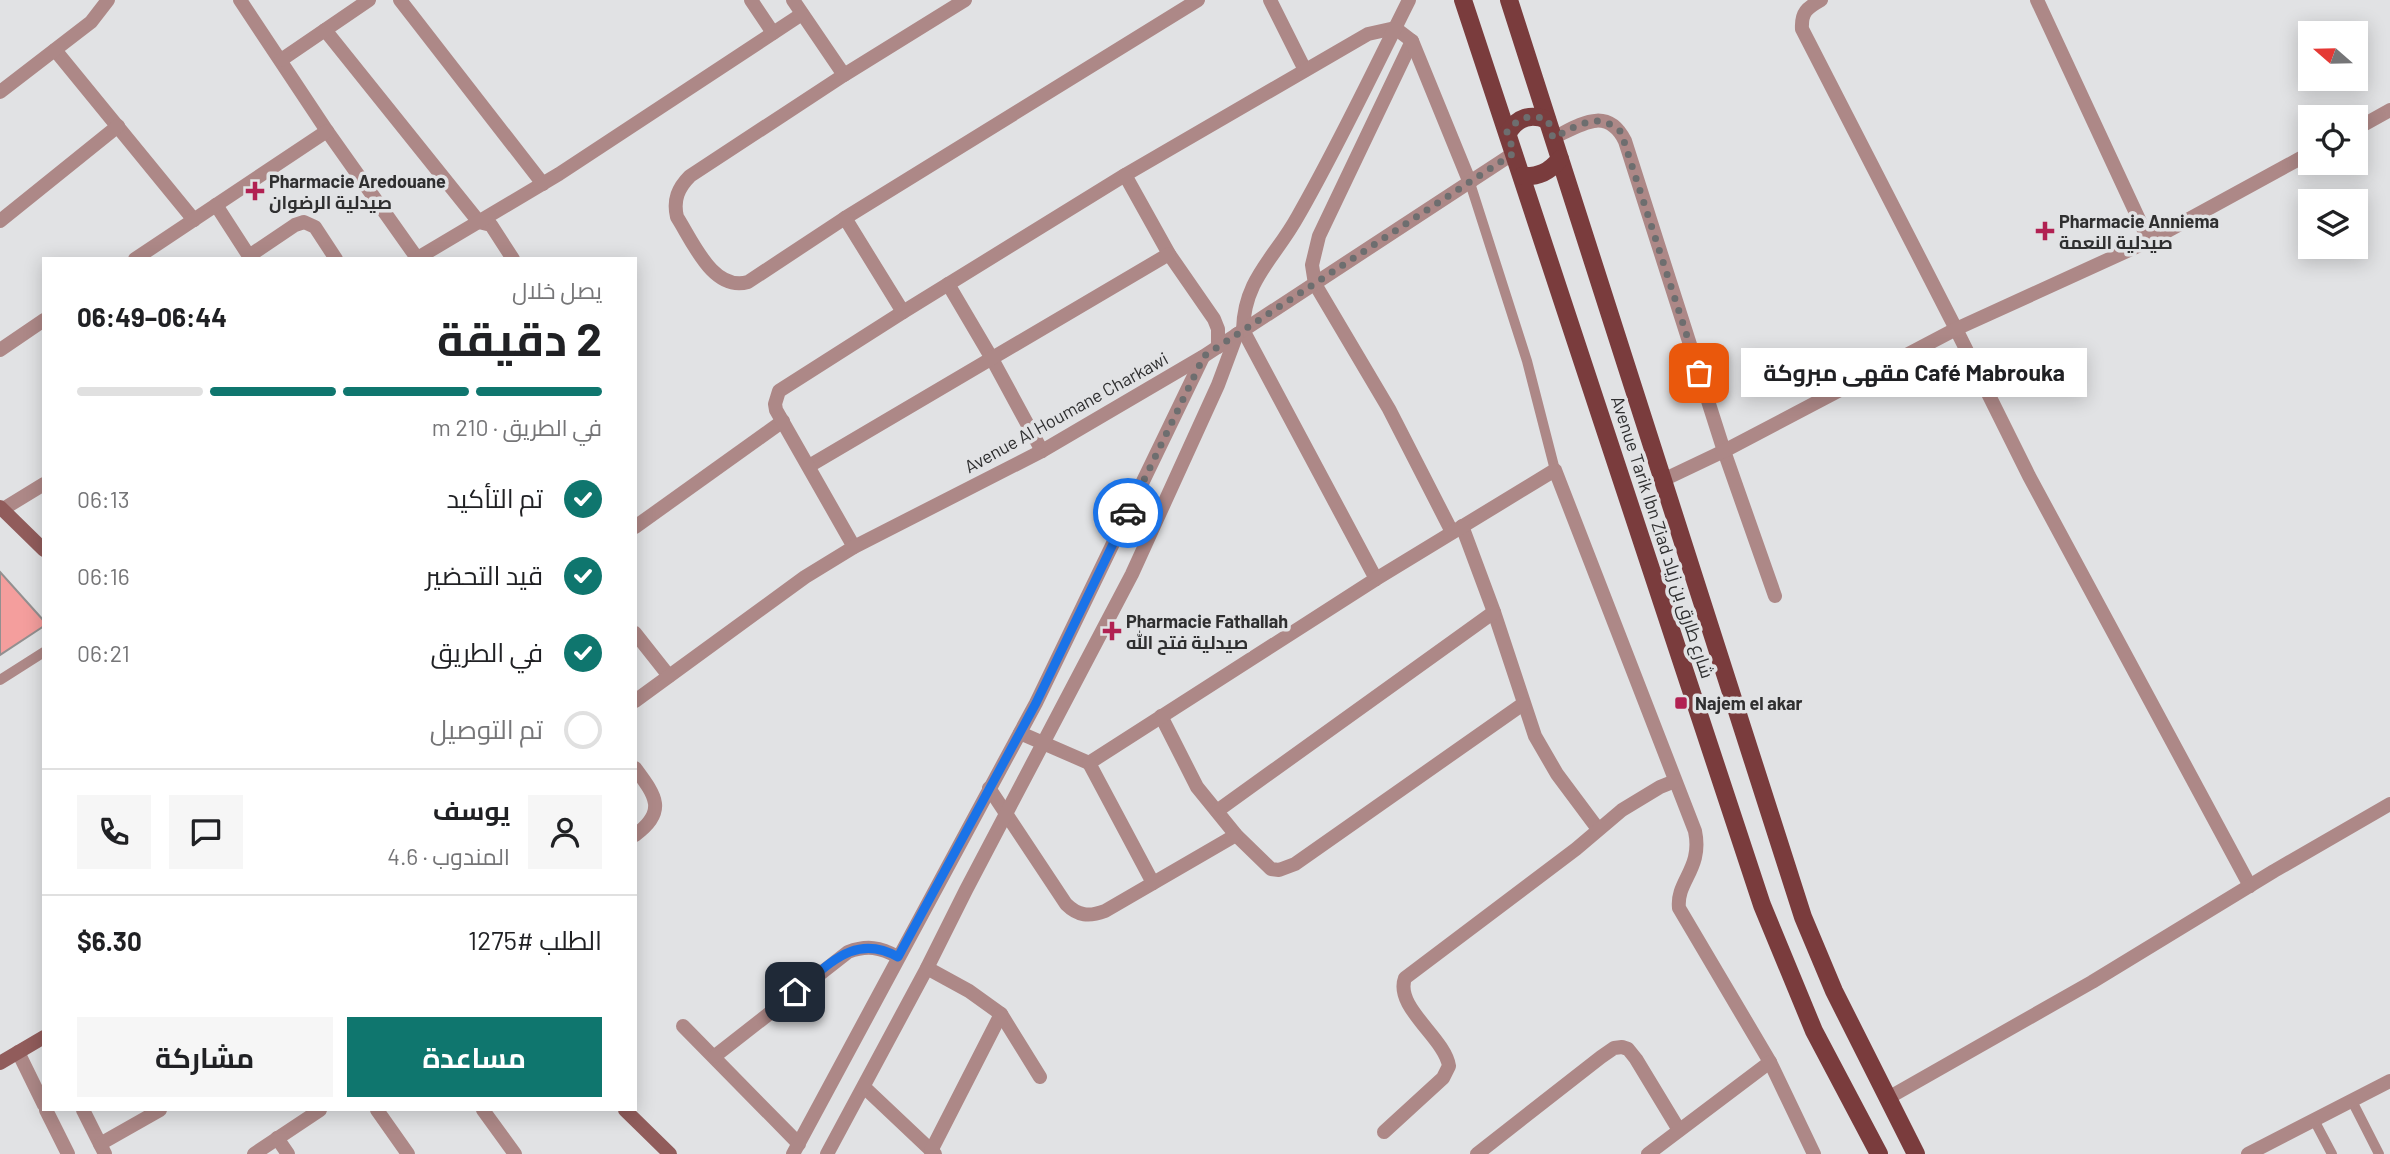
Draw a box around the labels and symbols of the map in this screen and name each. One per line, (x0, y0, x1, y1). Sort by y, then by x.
north arrow (2298, 21, 2368, 91)
place label: Pharmacie Aredouane صيدلية الرضوان (269, 170, 446, 214)
marker: Pharmacie Aredouane صيدلية الرضوان (247, 183, 263, 199)
place label: Pharmacie Anniema صيدلية النعمة (2059, 210, 2219, 253)
marker: Pharmacie Anniema صيدلية النعمة (2037, 223, 2053, 239)
pin (1669, 343, 1729, 403)
street label: Avenue Al Houmane Charkawi (960, 347, 1172, 477)
callout: Café Mabrouka مقهى مبروكة (1741, 348, 2088, 398)
street label: Avenue Tarik Ibn Ziad شارع طارق بن زياد (1605, 393, 1719, 682)
courier (1093, 478, 1163, 548)
place label: Pharmacie Fathallah صيدلية فتح الله (1126, 610, 1288, 655)
marker: Pharmacie Fathallah صيدلية فتح الله (1104, 623, 1120, 639)
place label: Najem el akar (1695, 692, 1803, 714)
marker: Najem el akar (1673, 695, 1689, 711)
pin (765, 962, 825, 1022)

